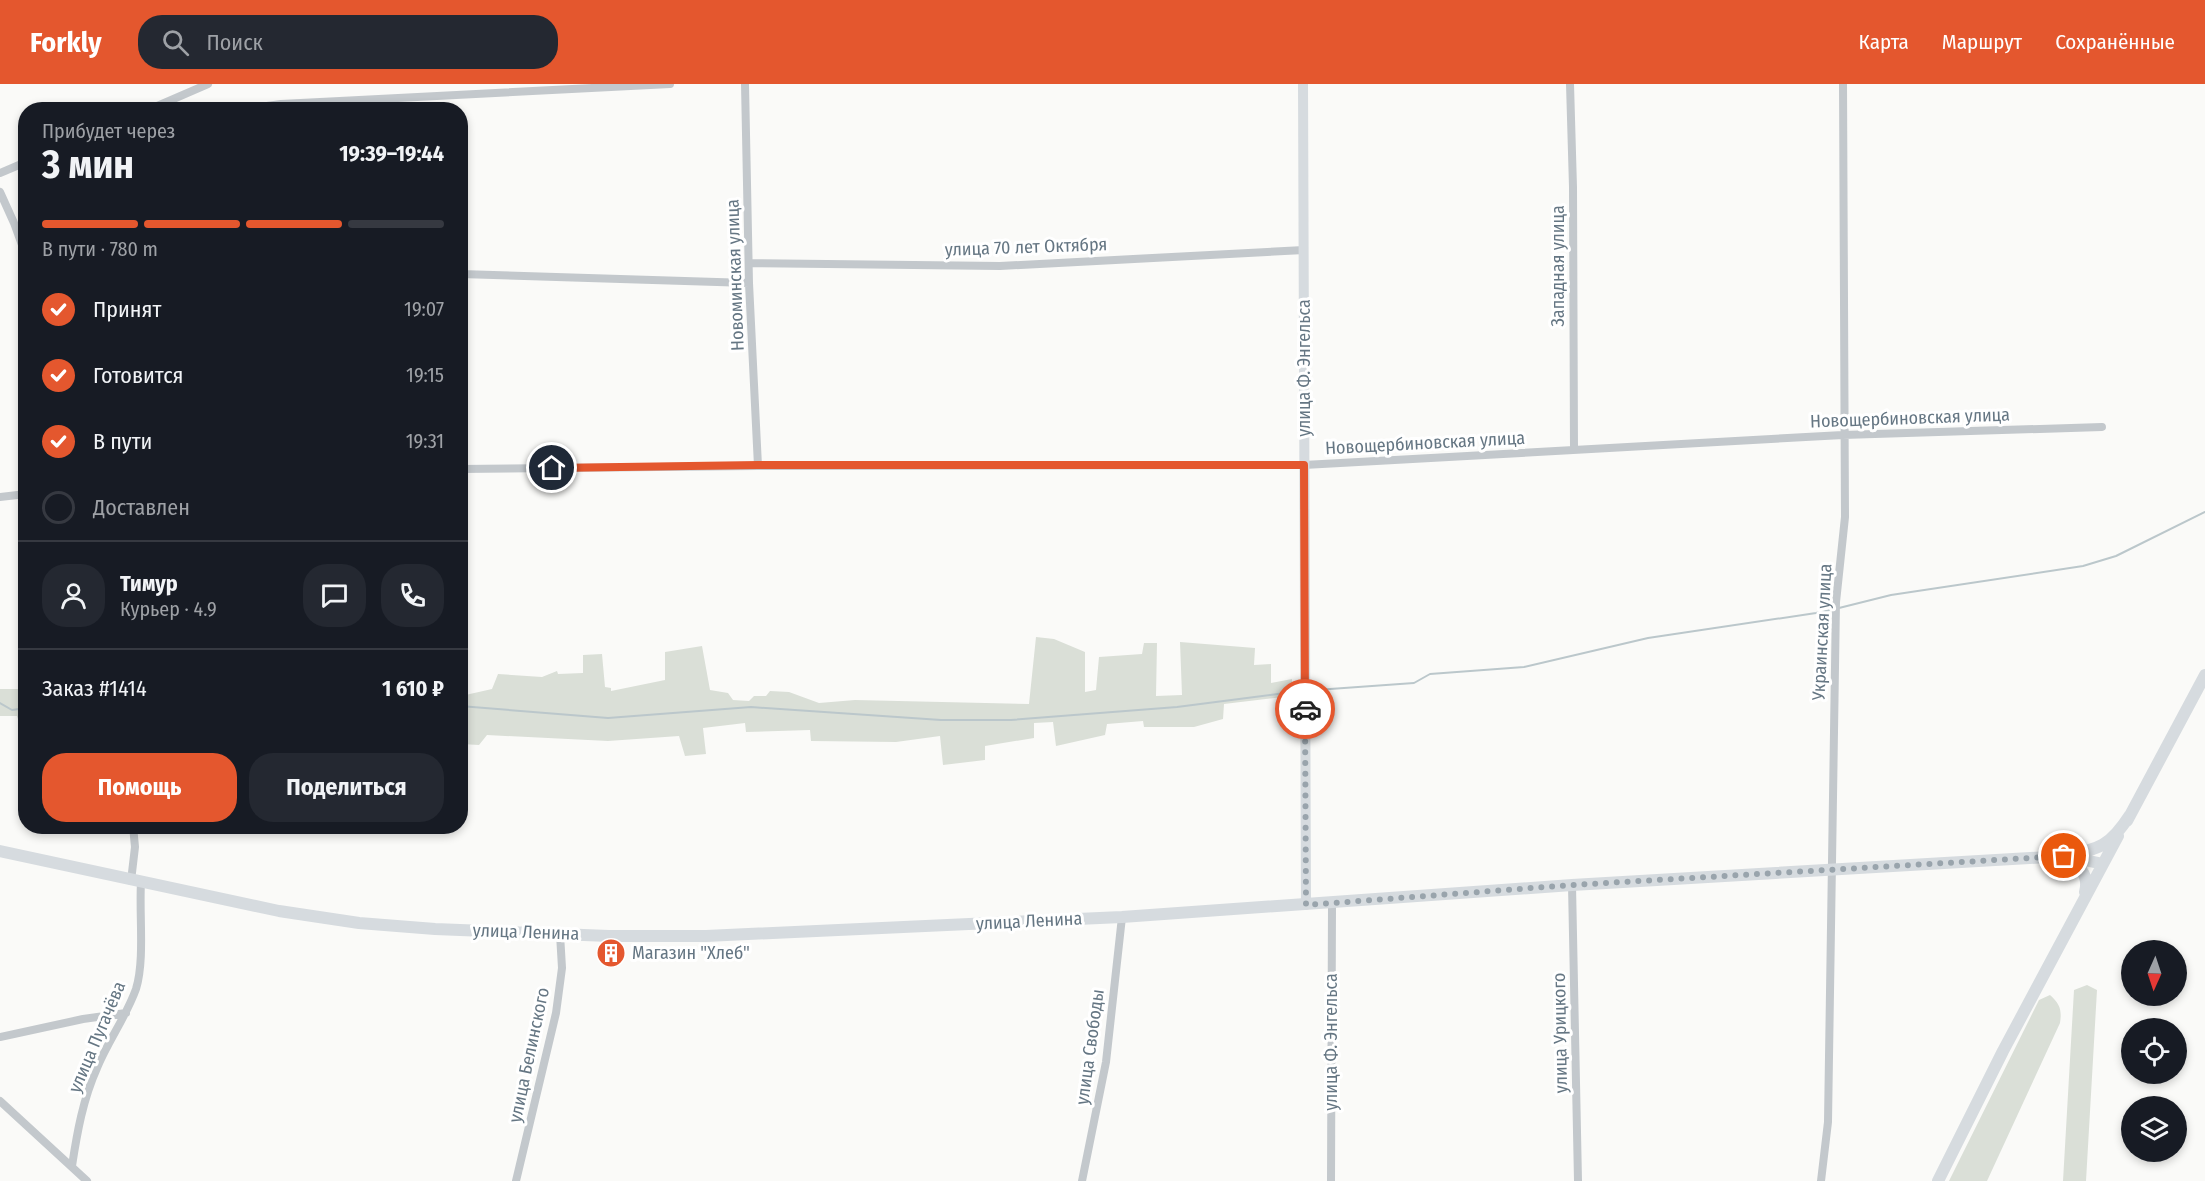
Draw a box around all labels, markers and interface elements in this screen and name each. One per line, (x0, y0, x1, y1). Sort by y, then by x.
search box (138, 15, 558, 69)
text: Forkly (30, 26, 102, 59)
icon: search (159, 26, 192, 59)
text: Поиск (207, 29, 263, 56)
text: Карта (1859, 29, 1909, 55)
text: Маршрут (1942, 29, 2022, 55)
text: Сохранённые (2055, 29, 2175, 55)
text: Прибудет через (42, 119, 175, 143)
text: 19:39–19:44 (339, 140, 444, 167)
text: 3 мин (42, 142, 134, 188)
street label: Новоминская улица (721, 199, 749, 351)
street label: Западная улица (1547, 205, 1569, 327)
street label: улица 70 лет Октября (944, 233, 1108, 261)
text: В пути · 780 m (42, 237, 158, 261)
icon: check (42, 293, 75, 326)
text: Принят (93, 296, 161, 323)
text: 19:07 (404, 297, 444, 321)
street label: улица Ф. Энгельса (1293, 299, 1315, 437)
icon: check (42, 359, 75, 392)
text: Готовится (93, 362, 184, 389)
text: 19:15 (406, 363, 444, 387)
street label: Новощербиновская улица (1810, 404, 2011, 432)
icon: check (42, 425, 75, 458)
street label: Новощербиновская улица (1325, 427, 1526, 459)
text: В пути (93, 428, 152, 455)
text: 19:31 (406, 429, 444, 453)
pin (526, 442, 577, 493)
icon: home (535, 451, 568, 484)
text: Доставлен (93, 494, 190, 521)
street label: Украинская улица (1807, 563, 1837, 702)
button: person (42, 564, 105, 627)
button: chat (303, 564, 366, 627)
button: phone (381, 564, 444, 627)
text: Тимур (120, 570, 178, 597)
text: Курьер · 4.9 (120, 597, 217, 621)
text: Заказ #1414 (42, 675, 147, 702)
text: 1 610 ₽ (382, 675, 444, 702)
courier (1275, 679, 1335, 739)
icon: car (1289, 693, 1322, 726)
button: Помощь (42, 753, 237, 822)
button: Поделиться (249, 753, 444, 822)
pin (2038, 830, 2089, 881)
icon: bag (2047, 839, 2080, 872)
street label: улица Ленина (975, 907, 1083, 935)
street label: улица Ленина (472, 919, 580, 945)
building icon: Магазин "Хлеб" (595, 937, 627, 969)
north arrow (2121, 940, 2187, 1006)
map controls (2121, 940, 2187, 1162)
place label: Магазин "Хлеб" (632, 942, 750, 964)
street label: улица Ф. Энгельса (1320, 973, 1342, 1111)
street label: улица Урицкого (1548, 973, 1572, 1093)
street label: улица Пугачёва (64, 978, 130, 1096)
street label: улица Белинского (504, 985, 554, 1125)
street label: улица Свободы (1071, 988, 1109, 1106)
button: locate (2121, 1018, 2187, 1084)
button: layers (2121, 1096, 2187, 1162)

